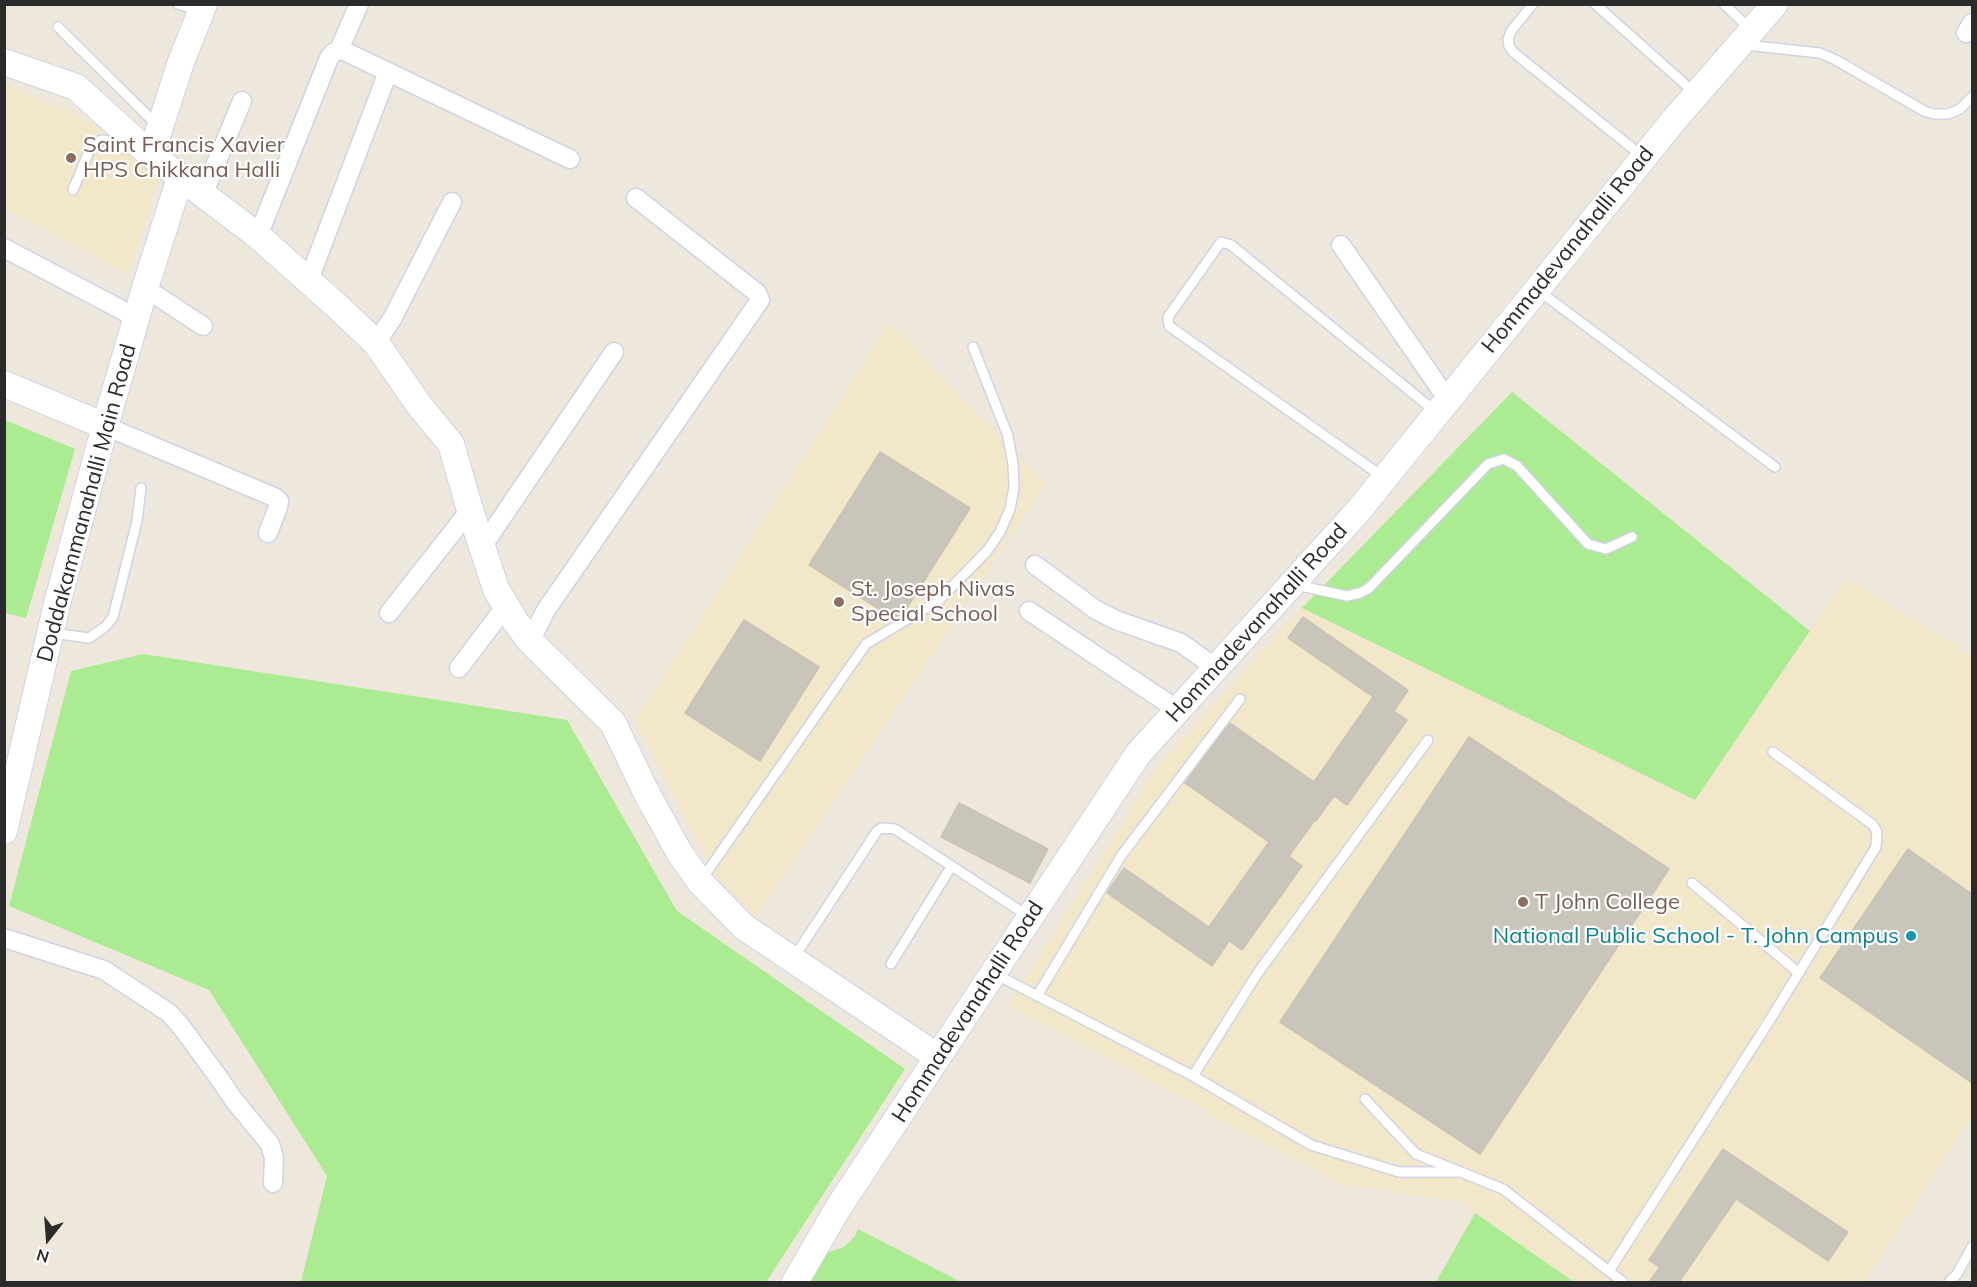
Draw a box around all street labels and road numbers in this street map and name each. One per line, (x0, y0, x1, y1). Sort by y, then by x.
street label: Hommadevanahalli Road (1476, 141, 1660, 359)
street label: Doddakammanahalli Main Road (32, 341, 142, 665)
street label: Hommadevanahalli Road (1161, 518, 1353, 728)
street label: Hommadevanahalli Road (887, 896, 1049, 1128)

